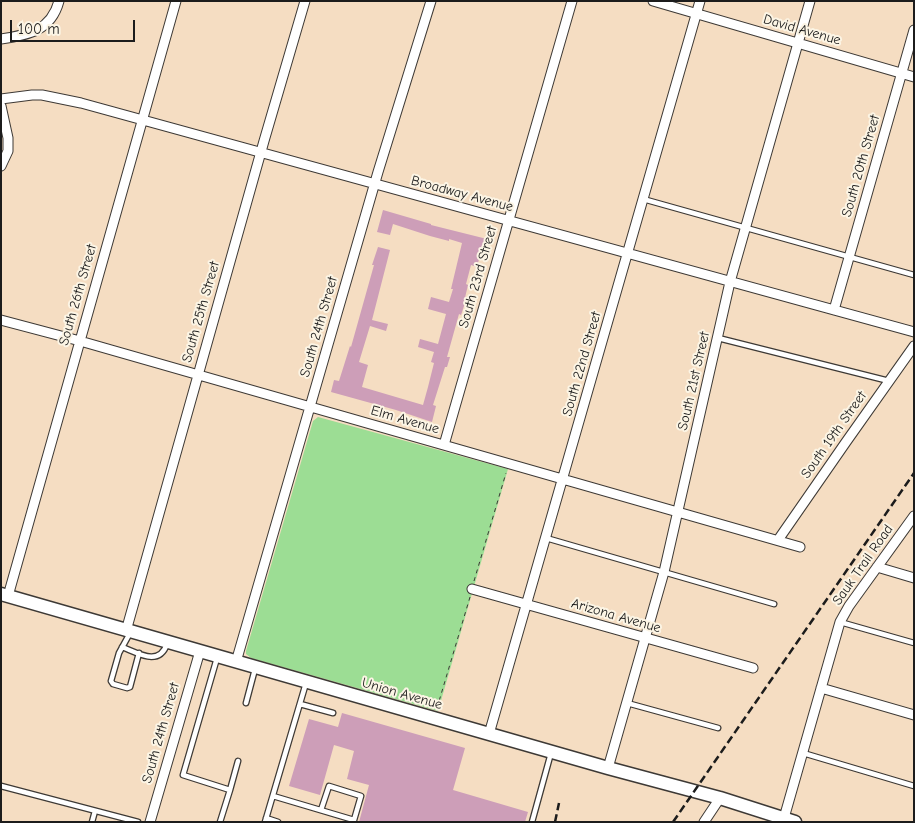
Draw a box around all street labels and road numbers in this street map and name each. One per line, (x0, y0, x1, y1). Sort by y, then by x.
street label: David Avenue (761, 11, 843, 49)
street label: South 20th Street (838, 113, 884, 219)
street label: Broadway Avenue (409, 172, 515, 216)
street label: South 23rd Street (455, 224, 501, 330)
street label: South 26th Street (56, 242, 100, 348)
street label: South 25th Street (179, 259, 223, 365)
street label: South 24th Street (297, 275, 341, 379)
street label: South 22nd Street (559, 310, 605, 418)
street label: South 21st Street (674, 330, 714, 432)
street label: South 19th Street (798, 388, 870, 482)
street label: Elm Avenue (369, 402, 441, 438)
street label: Sauk Trail Road (829, 521, 897, 609)
street label: Arizona Avenue (569, 595, 663, 637)
street label: Union Avenue (360, 674, 444, 714)
street label: South 24th Street (139, 681, 183, 785)

